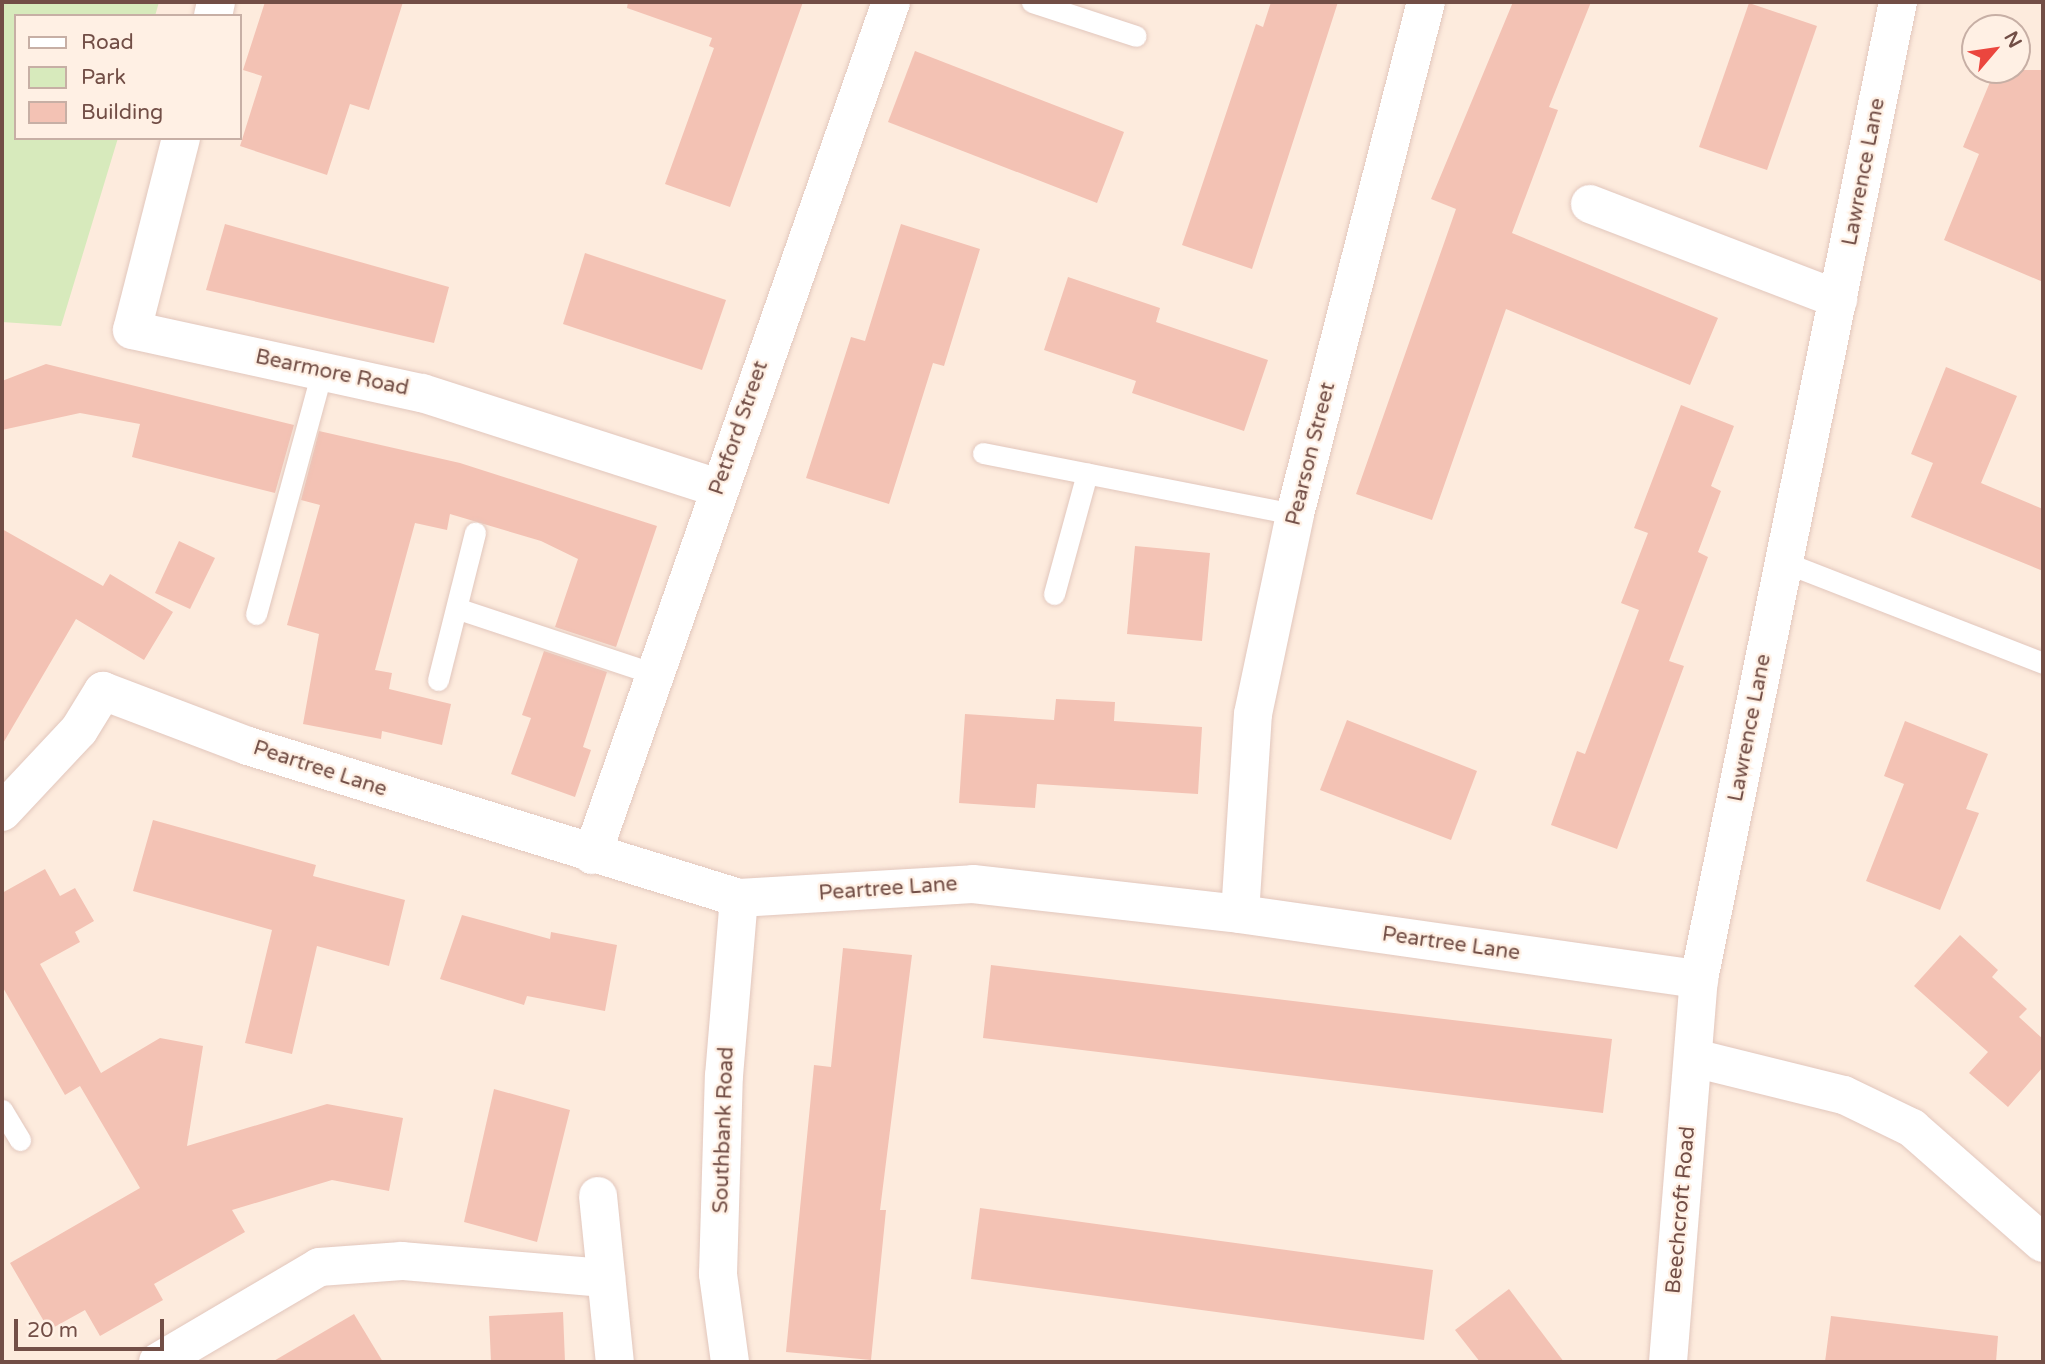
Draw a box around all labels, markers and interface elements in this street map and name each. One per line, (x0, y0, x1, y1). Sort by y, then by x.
legend (14, 14, 242, 140)
north arrow (1961, 14, 2031, 84)
text: N (1999, 28, 2026, 52)
text: Road (81, 30, 134, 55)
text: Park (81, 65, 126, 90)
street label: Lawrence Lane (1837, 96, 1891, 248)
text: Building (81, 100, 163, 125)
street label: Bearmore Road (253, 344, 411, 402)
street label: Petford Street (704, 358, 774, 498)
street label: Pearson Street (1281, 380, 1341, 528)
street label: Lawrence Lane (1723, 652, 1777, 804)
street label: Peartree Lane (250, 736, 390, 802)
street label: Peartree Lane (818, 872, 958, 906)
street label: Peartree Lane (1380, 922, 1522, 966)
street label: Southbank Road (708, 1046, 740, 1214)
street label: Beechcroft Road (1661, 1125, 1701, 1295)
scale bar (18, 1304, 168, 1348)
text: 20 m (27, 1318, 78, 1343)

